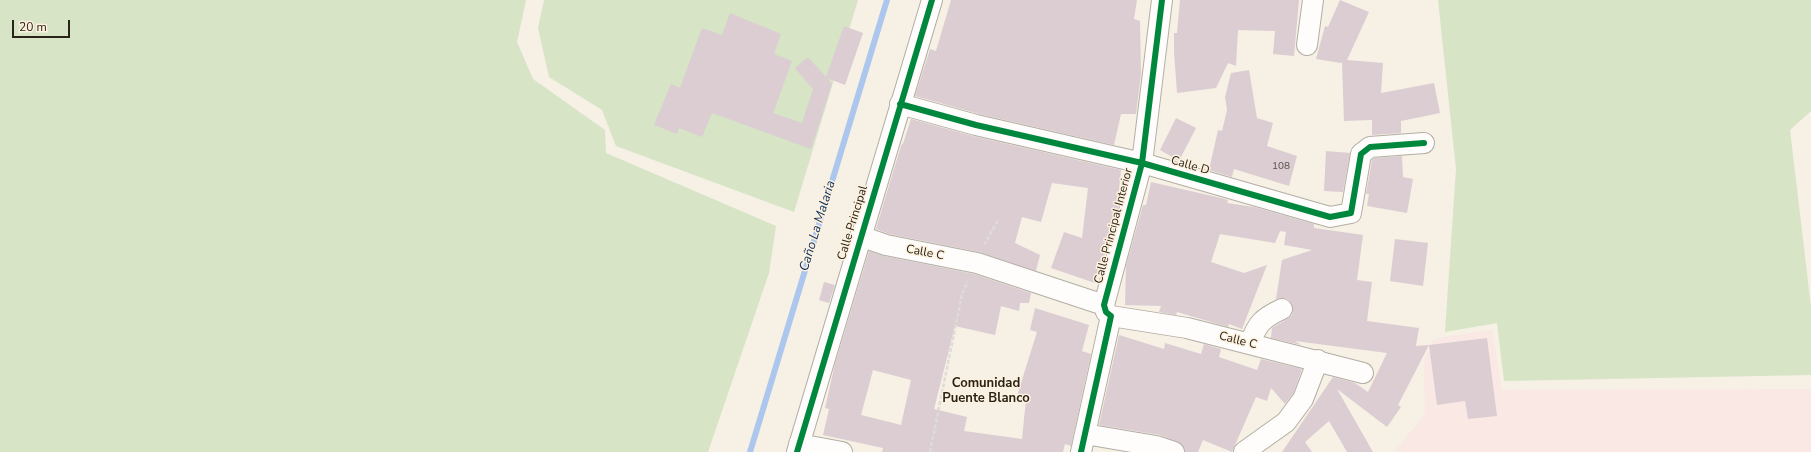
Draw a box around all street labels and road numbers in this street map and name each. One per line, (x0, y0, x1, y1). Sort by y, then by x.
street label: Calle D (1169, 154, 1211, 178)
street label: Calle Principal Interior (1092, 167, 1136, 285)
street label: Calle Principal (835, 184, 871, 262)
street label: Calle C (905, 242, 945, 264)
street label: Calle C (1217, 329, 1259, 353)

